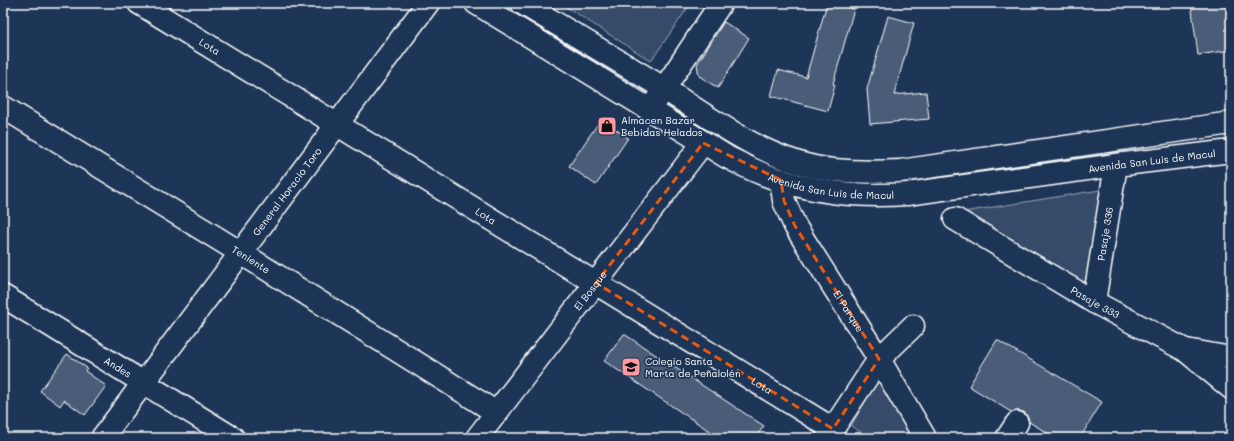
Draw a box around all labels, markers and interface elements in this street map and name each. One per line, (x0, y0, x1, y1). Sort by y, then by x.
street label: Lota (197, 35, 223, 58)
place label: Almacen Bazar Bebidas Helados (621, 113, 703, 139)
shop icon: Almacen Bazar Bebidas Helados (596, 115, 618, 137)
street label: General Horacio Toro (249, 144, 325, 239)
street label: Avenida San Luis de Macul (1087, 146, 1216, 176)
street label: Avenida San Luis de Macul (766, 170, 894, 202)
street label: Lota (473, 204, 499, 228)
street label: Pasaje 336 (1094, 206, 1116, 262)
street label: Teniente (229, 242, 273, 277)
street label: El Bosque (570, 268, 610, 313)
street label: Pasaje 333 (1068, 283, 1122, 321)
street label: El Parque (830, 287, 867, 335)
street label: Andes (101, 353, 134, 381)
place label: Colegio Santa Marta de Peñalolén (645, 354, 741, 380)
school or university icon: Colegio Santa Marta de Peñalolén (620, 356, 642, 378)
street label: Lota (749, 374, 775, 397)

